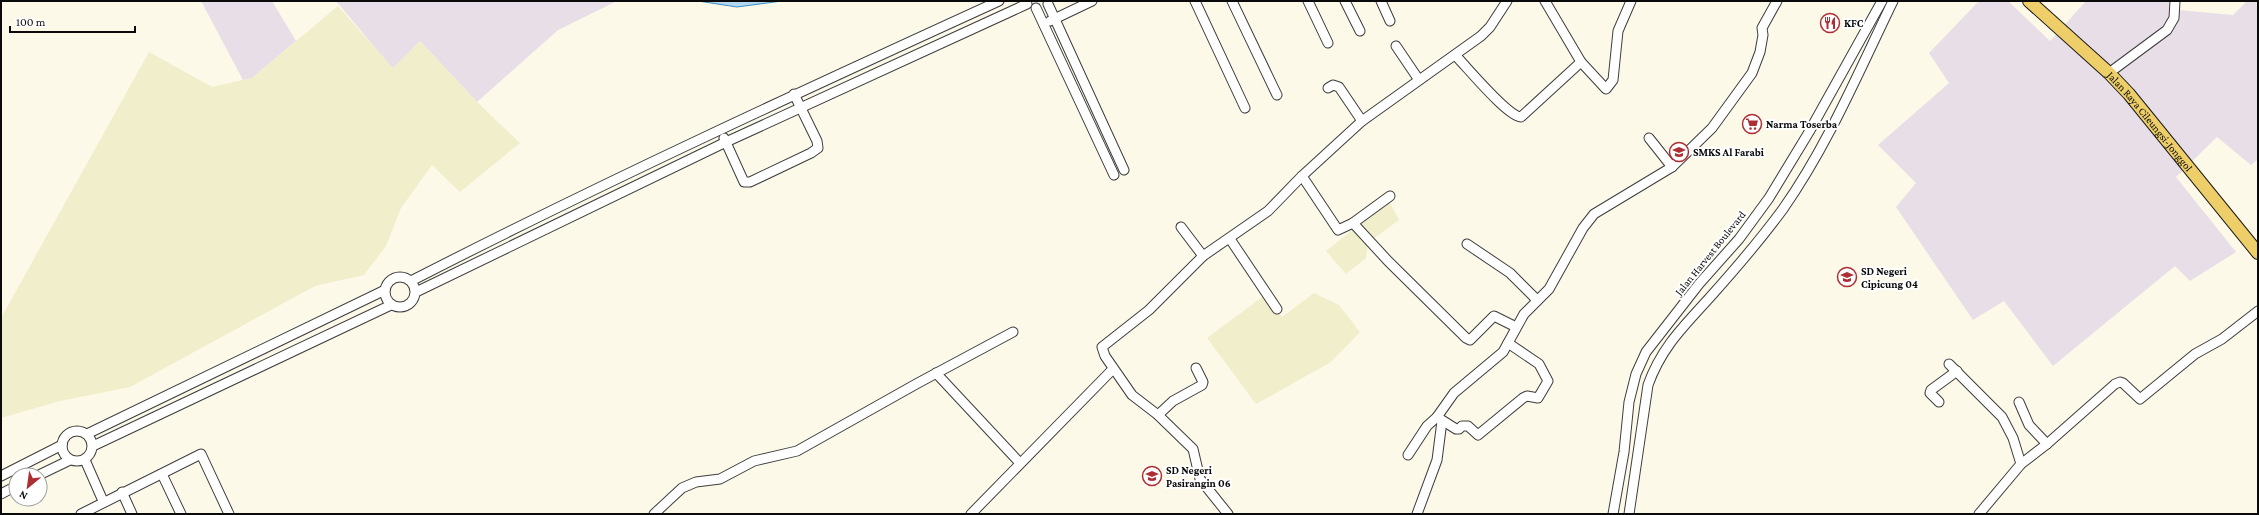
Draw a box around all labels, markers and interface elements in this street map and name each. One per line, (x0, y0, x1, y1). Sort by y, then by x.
scale bar (10, 8, 135, 34)
restaurant icon: KFC (1819, 12, 1841, 34)
text: 100 m (16, 15, 46, 29)
place label: KFC (1844, 17, 1864, 29)
street label: Jalan Raya Cileungsi-Jonggol (2103, 68, 2195, 174)
supermarket icon: Narma Toserba (1741, 113, 1763, 135)
place label: Narma Toserba (1766, 118, 1838, 130)
school or university icon: SMKS Al Farabi (1668, 141, 1690, 163)
place label: SMKS Al Farabi (1693, 146, 1765, 158)
street label: Jalan Harvest Boulevard (1672, 208, 1749, 299)
place label: SD Negeri Cipicung 04 (1861, 265, 1918, 290)
school or university icon: SD Negeri Cipicung 04 (1836, 266, 1858, 288)
place label: SD Negeri Pasirangin 06 (1166, 464, 1231, 489)
school or university icon: SD Negeri Pasirangin 06 (1141, 465, 1163, 487)
north arrow (8, 467, 48, 507)
text: N (17, 488, 29, 503)

